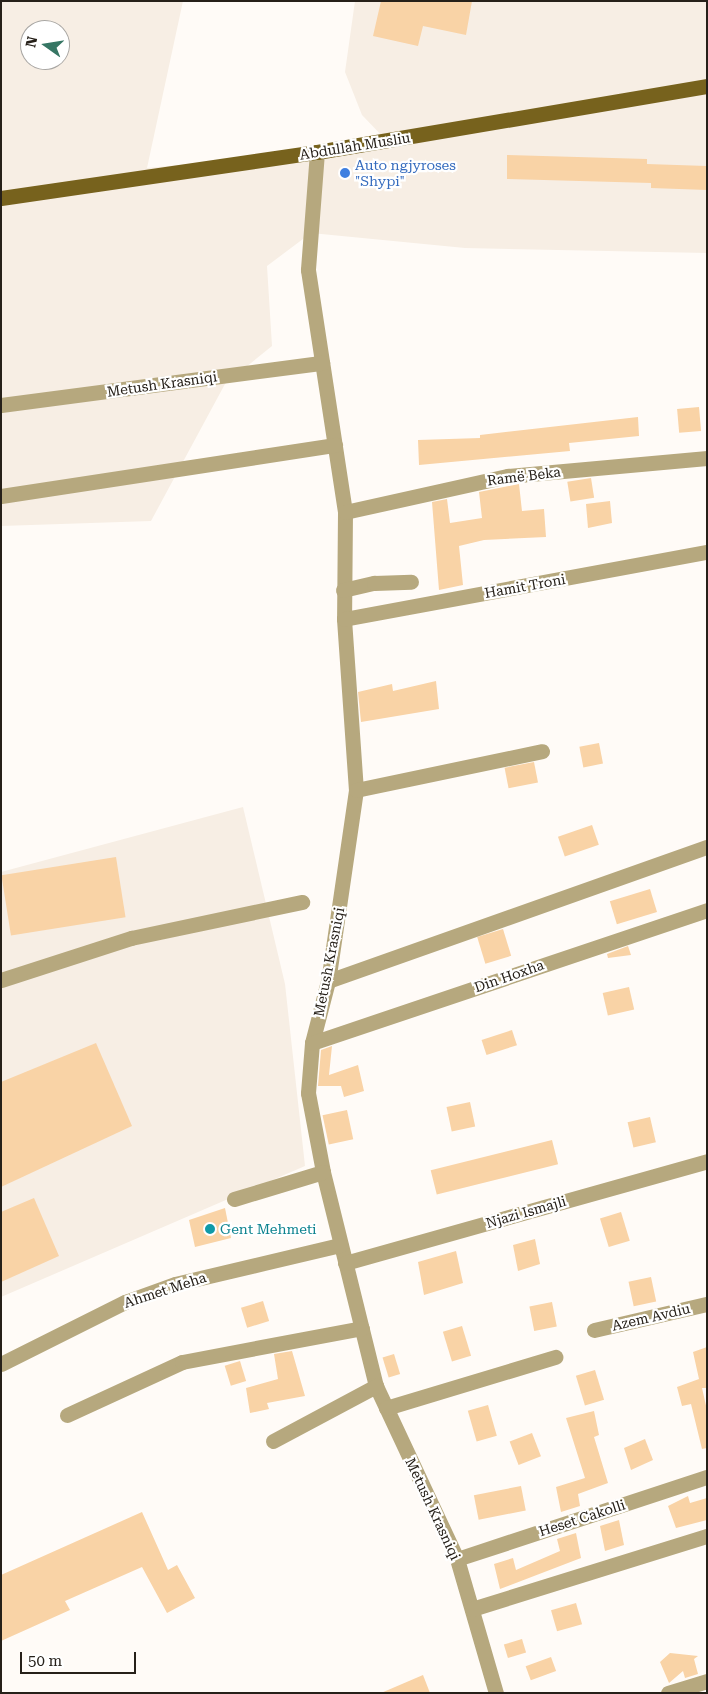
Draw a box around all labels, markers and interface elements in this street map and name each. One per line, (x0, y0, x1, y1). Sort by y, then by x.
north arrow (20, 20, 70, 70)
text: N (22, 35, 40, 49)
street label: Abdullah Musliu (298, 129, 412, 163)
place label: Auto ngjyroses "Shypi" (355, 157, 456, 190)
marker: Auto ngjyroses "Shypi" (339, 167, 351, 179)
street label: Metush Krasniqi (106, 368, 218, 400)
street label: Ramë Beka (486, 463, 562, 489)
street label: Hamit Troni (483, 571, 567, 601)
street label: Metush Krasniqi (310, 906, 348, 1018)
street label: Din Hoxha (472, 956, 546, 996)
street label: Njazi Ismajli (484, 1193, 568, 1231)
place label: Gent Mehmeti (220, 1221, 317, 1237)
marker: Gent Mehmeti (204, 1223, 216, 1235)
street label: Ahmet Meha (122, 1269, 208, 1311)
street label: Azem Avdiu (610, 1300, 692, 1334)
street label: Metush Krasniqi (402, 1455, 464, 1563)
street label: Heset Cakolli (537, 1496, 627, 1540)
scale bar (22, 1642, 139, 1674)
text: 50 m (28, 1652, 62, 1670)

